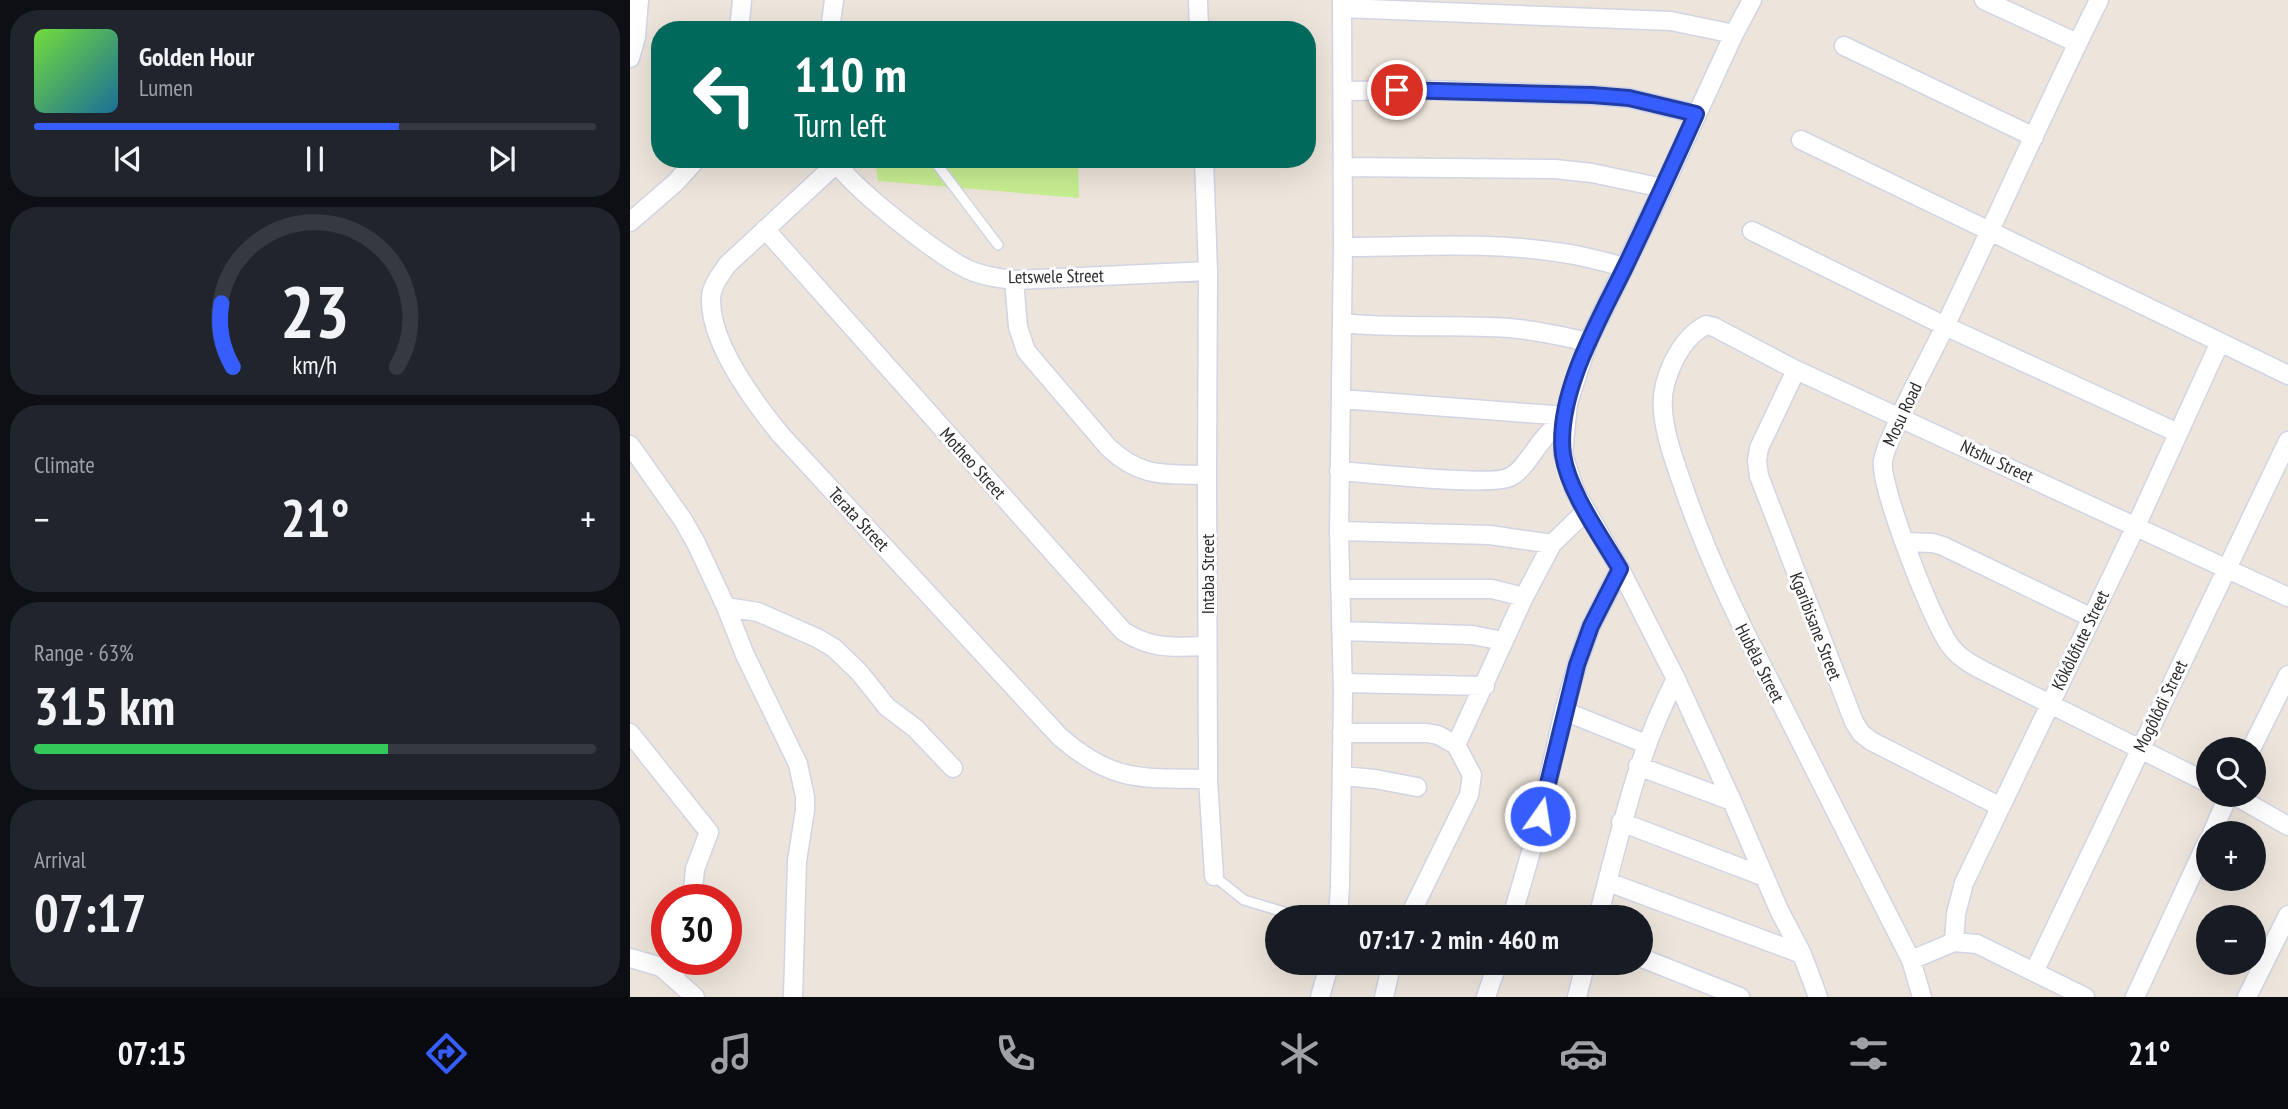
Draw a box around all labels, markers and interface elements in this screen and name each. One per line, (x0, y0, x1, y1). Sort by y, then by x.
text: Golden Hour (139, 40, 254, 73)
text: 110 m (794, 42, 907, 106)
icon: left (679, 49, 770, 140)
pin (1367, 60, 1427, 120)
icon: arrive (1378, 71, 1416, 109)
text: Lumen (139, 73, 193, 102)
text: Turn left (794, 104, 886, 146)
icon: previous (109, 140, 147, 178)
icon: pause (296, 140, 334, 178)
icon: next (483, 140, 521, 178)
text: 23 (280, 264, 350, 358)
street label: Letswele Street (1008, 264, 1104, 288)
text: km/h (293, 349, 337, 381)
street label: Mosu Road (1877, 378, 1927, 450)
street label: Motheo Street (935, 423, 1011, 504)
street label: Ntshu Street (1957, 434, 2037, 488)
text: Climate (34, 450, 95, 479)
street label: Terata Street (824, 482, 894, 556)
text: 21° (281, 484, 349, 551)
text: − (34, 494, 50, 543)
text: + (580, 494, 596, 543)
street label: Intaba Street (1196, 534, 1219, 614)
street label: Kgaribisane Street (1785, 569, 1847, 683)
street label: Kôkôlôfute Street (2046, 586, 2114, 694)
street label: Hubêla Street (1730, 620, 1790, 706)
text: Range · 63% (34, 638, 134, 667)
street label: Mogôlôdi Street (2128, 656, 2192, 756)
text: 315 km (34, 672, 175, 739)
map controls (2196, 737, 2266, 975)
button: search (2196, 737, 2266, 807)
position arrow (1503, 779, 1577, 853)
button: + (2196, 821, 2266, 891)
text: Arrival (34, 845, 86, 874)
text: 07:17 (34, 879, 146, 946)
speed limit sign: 30 (651, 884, 742, 975)
button: − (2196, 905, 2266, 975)
text: 07:17 · 2 min · 460 m (1359, 923, 1559, 956)
icon: directions (422, 1029, 471, 1078)
icon: music (707, 1029, 756, 1078)
icon: phone (991, 1029, 1040, 1078)
icon: climate (1275, 1029, 1324, 1078)
icon: car (1559, 1029, 1608, 1078)
icon: filters (1844, 1029, 1893, 1078)
text: 07:15 (118, 1032, 187, 1074)
text: 21° (2128, 1032, 2170, 1074)

